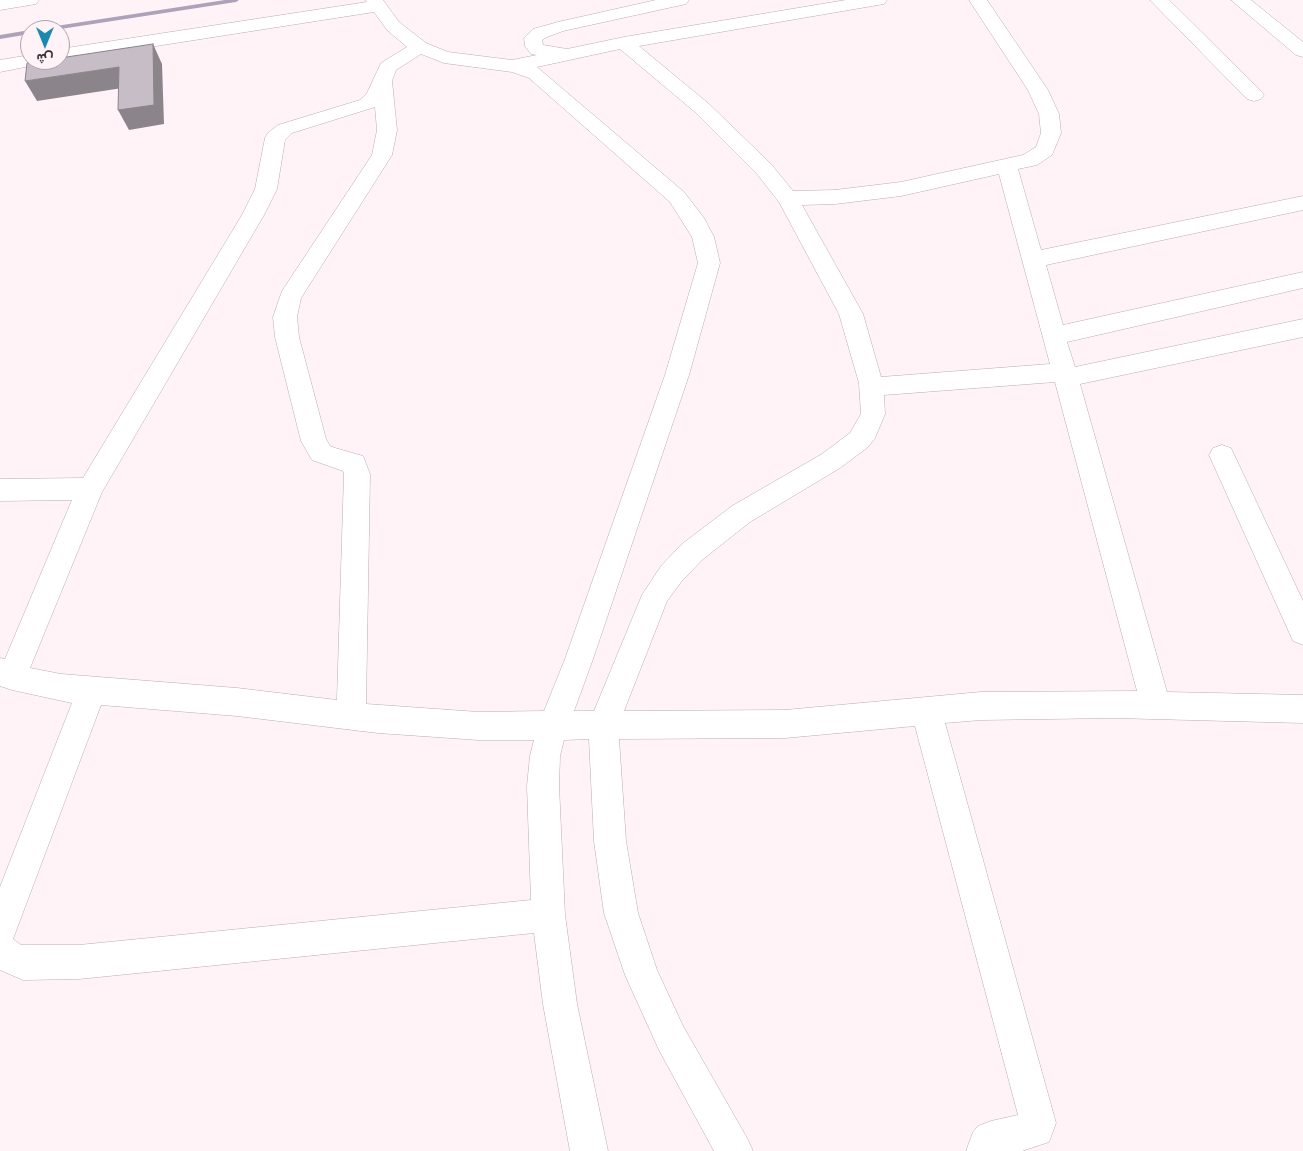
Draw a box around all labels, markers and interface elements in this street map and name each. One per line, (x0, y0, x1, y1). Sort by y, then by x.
north arrow (20, 20, 70, 70)
text: ش (37, 51, 53, 68)

